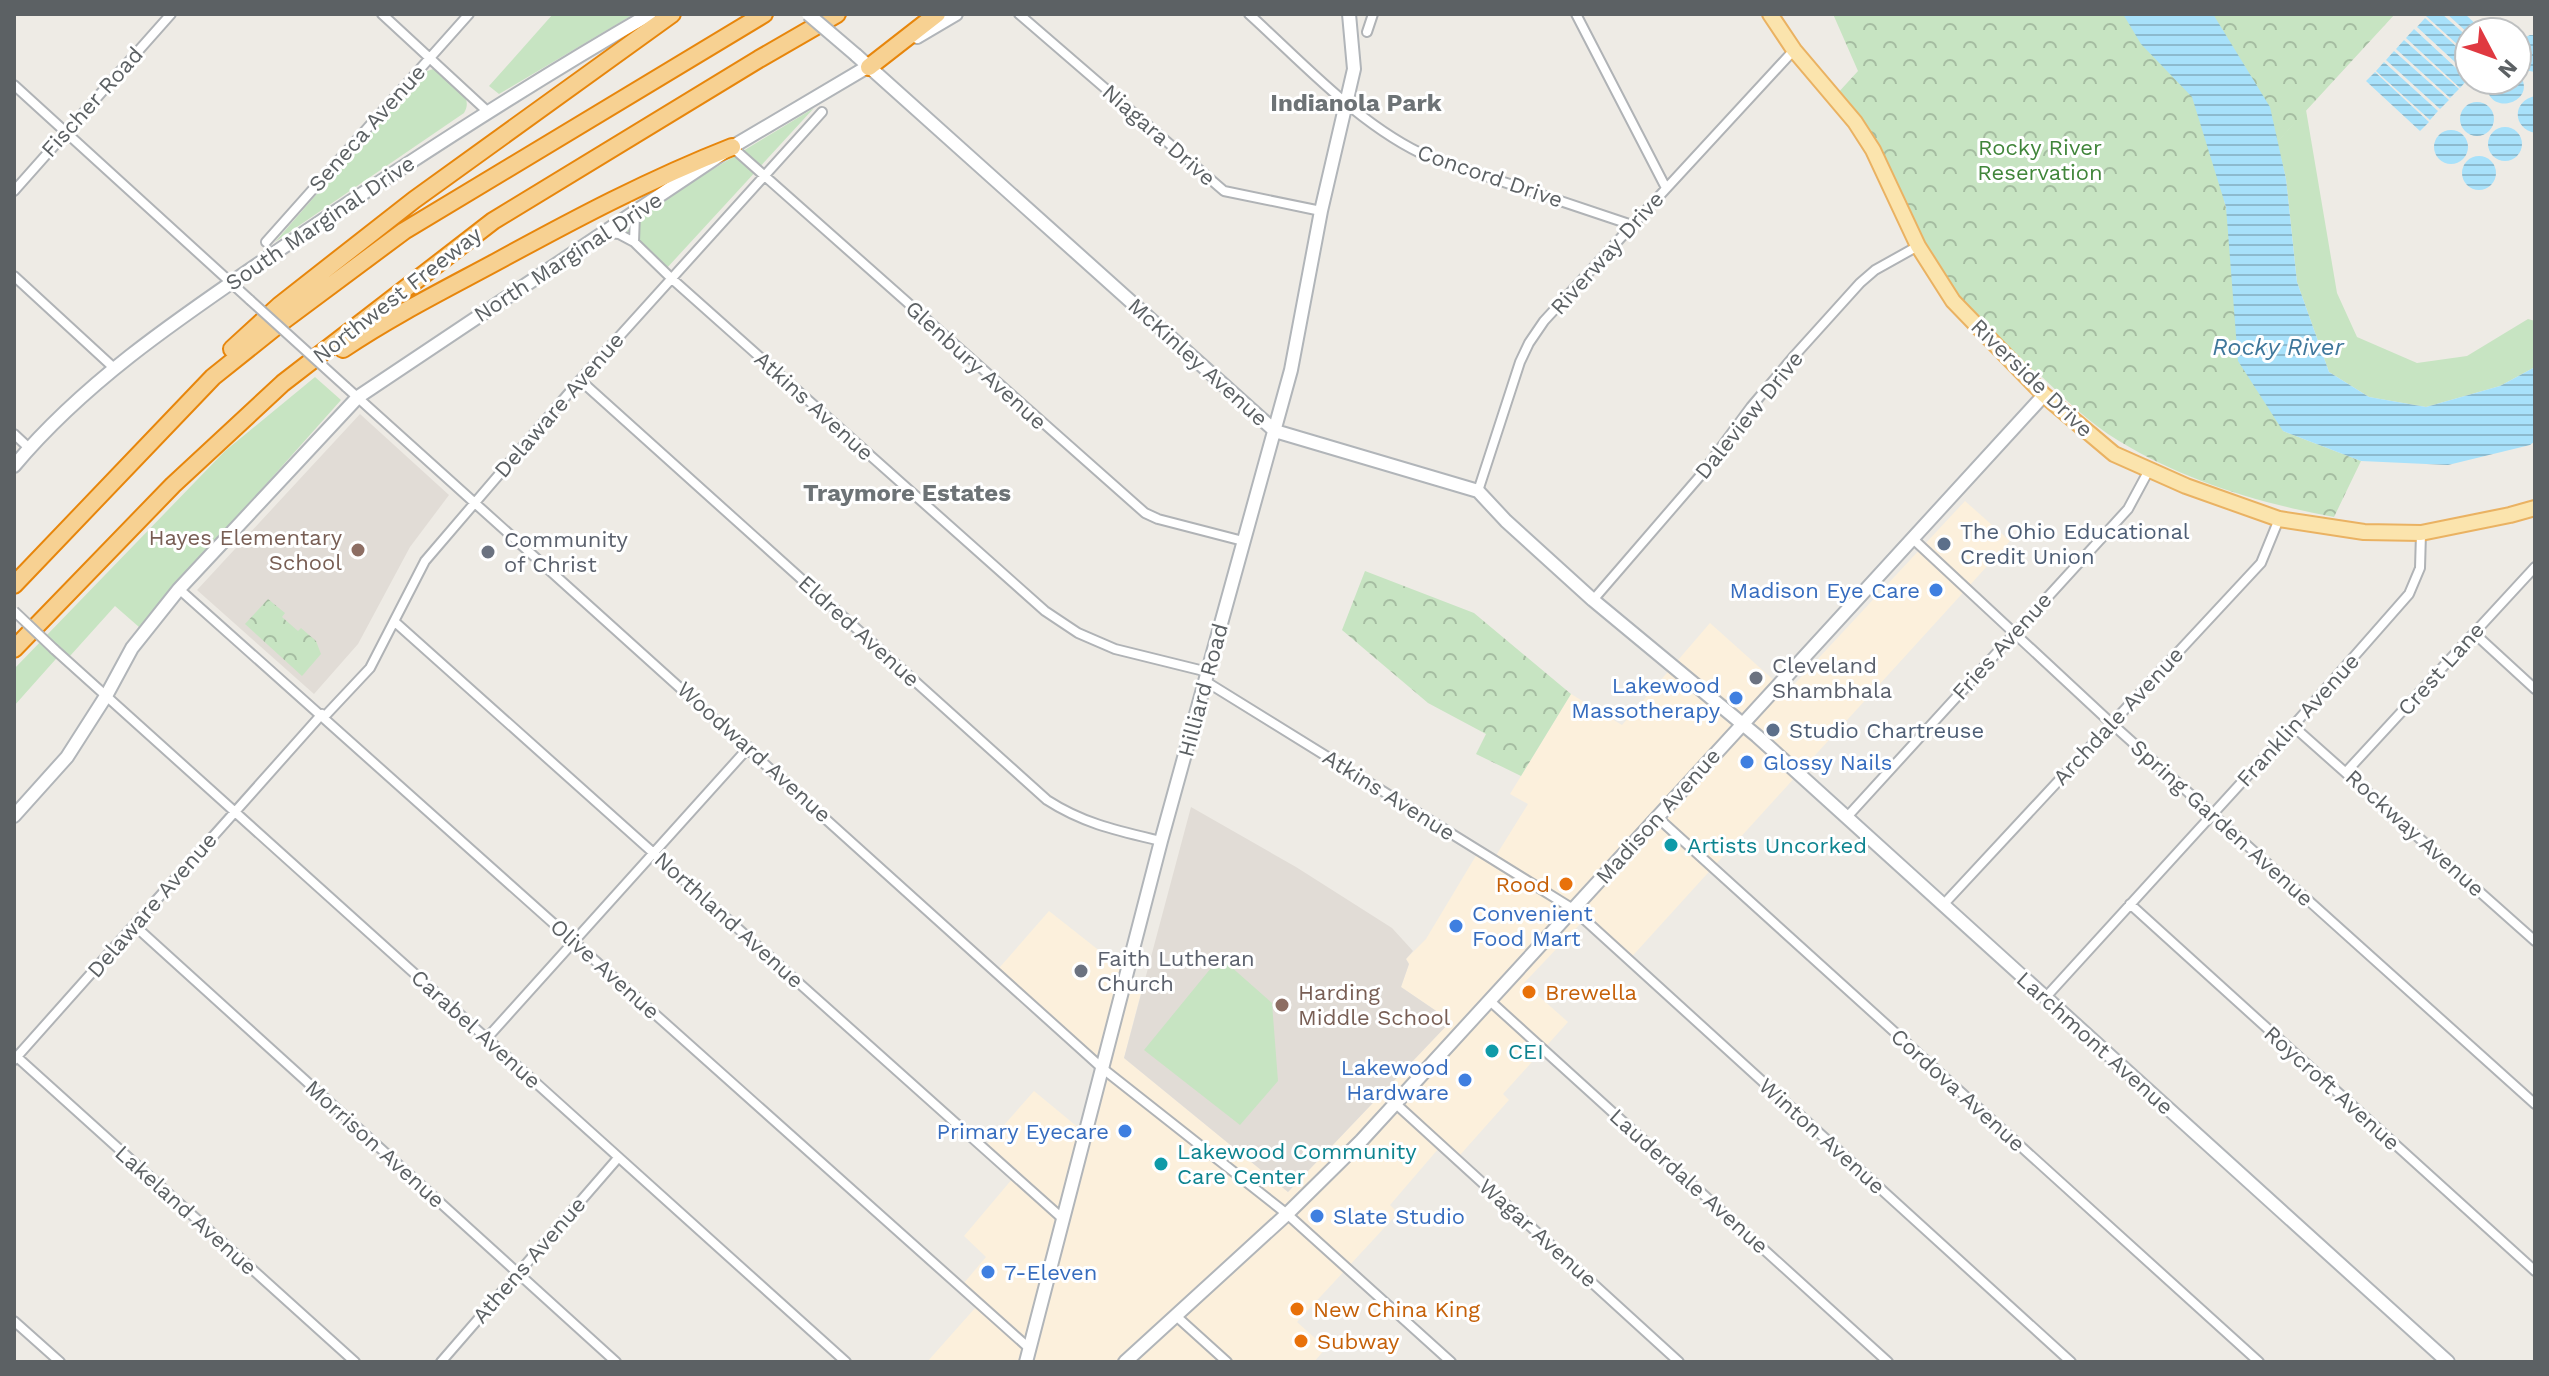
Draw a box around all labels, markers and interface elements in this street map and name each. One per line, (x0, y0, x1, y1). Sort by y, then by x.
north arrow (2453, 16, 2533, 96)
street label: Fischer Road (36, 42, 148, 162)
text: N (2493, 54, 2523, 83)
street label: Seneca Avenue (304, 60, 430, 196)
street label: Niagara Drive (1097, 79, 1221, 191)
district label: Indianola Park (1270, 89, 1442, 117)
park label: Rocky River Reservation (1977, 135, 2103, 185)
street label: Concord Drive (1414, 139, 1566, 213)
street label: South Marginal Drive (221, 150, 419, 296)
street label: Riverway Drive (1545, 186, 1669, 320)
street label: North Marginal Drive (469, 187, 667, 327)
street label: Northwest Freeway (308, 221, 487, 369)
street label: McKinley Avenue (1123, 293, 1273, 431)
street label: Glenbury Avenue (901, 295, 1051, 435)
street label: Riverside Drive (1966, 314, 2098, 442)
street label: Delaware Avenue (489, 327, 629, 483)
water label: Rocky River (2212, 333, 2345, 361)
street label: Atkins Avenue (750, 346, 878, 466)
street label: Daleview Drive (1690, 346, 1808, 484)
district label: Traymore Estates (803, 479, 1011, 507)
place label: The Ohio Educational Credit Union (1960, 519, 2190, 569)
place label: Hayes Elementary School (148, 525, 343, 575)
place label: Community of Christ (504, 527, 628, 577)
marker: The Ohio Educational Credit Union (1935, 535, 1953, 553)
marker: Hayes Elementary School (349, 541, 367, 559)
marker: Community of Christ (479, 543, 497, 561)
street label: Eldred Avenue (793, 570, 925, 692)
place label: Madison Eye Care (1730, 578, 1920, 603)
marker: Madison Eye Care (1927, 581, 1945, 599)
street label: Fries Avenue (1947, 587, 2057, 705)
street label: Crest Lane (2393, 617, 2489, 721)
street label: Hilliard Road (1173, 620, 1233, 760)
street label: Archdale Avenue (2048, 642, 2188, 790)
street label: Franklin Avenue (2232, 648, 2364, 792)
place label: Cleveland Shambhala (1772, 653, 1892, 703)
marker: Cleveland Shambhala (1747, 669, 1765, 687)
place label: Lakewood Massotherapy (1571, 673, 1721, 723)
street label: Woodward Avenue (672, 676, 836, 828)
marker: Lakewood Massotherapy (1727, 689, 1745, 707)
place label: Studio Chartreuse (1789, 718, 1984, 743)
marker: Studio Chartreuse (1764, 721, 1782, 739)
street label: Spring Garden Avenue (2126, 734, 2318, 912)
street label: Madison Avenue (1591, 743, 1725, 889)
street label: Atkins Avenue (1318, 744, 1460, 846)
place label: Glossy Nails (1763, 750, 1892, 775)
marker: Glossy Nails (1738, 753, 1756, 771)
street label: Rockway Avenue (2341, 764, 2489, 902)
street label: Delaware Avenue (82, 827, 222, 983)
place label: Artists Uncorked (1687, 833, 1867, 858)
marker: Artists Uncorked (1662, 836, 1680, 854)
street label: Northland Avenue (650, 847, 808, 993)
place label: Rood (1496, 872, 1550, 897)
marker: Rood (1557, 875, 1575, 893)
place label: Convenient Food Mart (1472, 901, 1593, 951)
street label: Olive Avenue (545, 914, 665, 1024)
marker: Convenient Food Mart (1447, 917, 1465, 935)
place label: Faith Lutheran Church (1097, 946, 1255, 996)
marker: Faith Lutheran Church (1072, 962, 1090, 980)
street label: Carabel Avenue (406, 964, 546, 1094)
street label: Larchmont Avenue (2012, 966, 2178, 1120)
place label: Harding Middle School (1298, 980, 1451, 1030)
place label: Brewella (1545, 980, 1637, 1005)
marker: Brewella (1520, 983, 1538, 1001)
marker: Harding Middle School (1273, 996, 1291, 1014)
street label: Roycroft Avenue (2259, 1021, 2405, 1155)
street label: Cordova Avenue (1886, 1023, 2030, 1157)
place label: CEI (1508, 1039, 1544, 1064)
marker: CEI (1483, 1042, 1501, 1060)
place label: Lakewood Hardware (1341, 1055, 1449, 1105)
marker: Lakewood Hardware (1456, 1071, 1474, 1089)
street label: Winton Avenue (1754, 1073, 1890, 1199)
street label: Morrison Avenue (300, 1075, 450, 1213)
street label: Lauderdale Avenue (1605, 1103, 1773, 1259)
place label: Primary Eyecare (937, 1119, 1109, 1144)
marker: Primary Eyecare (1116, 1122, 1134, 1140)
place label: Lakewood Community Care Center (1177, 1139, 1417, 1189)
street label: Lakeland Avenue (110, 1140, 262, 1280)
marker: Lakewood Community Care Center (1152, 1155, 1170, 1173)
street label: Wagar Avenue (1474, 1174, 1602, 1292)
street label: Athens Avenue (467, 1192, 591, 1328)
place label: Slate Studio (1333, 1204, 1465, 1229)
marker: Slate Studio (1308, 1207, 1326, 1225)
place label: 7-Eleven (1004, 1260, 1097, 1285)
marker: 7-Eleven (979, 1263, 997, 1281)
place label: New China King (1313, 1297, 1480, 1322)
marker: New China King (1288, 1300, 1306, 1318)
place label: Subway (1317, 1329, 1400, 1354)
marker: Subway (1292, 1332, 1310, 1350)

